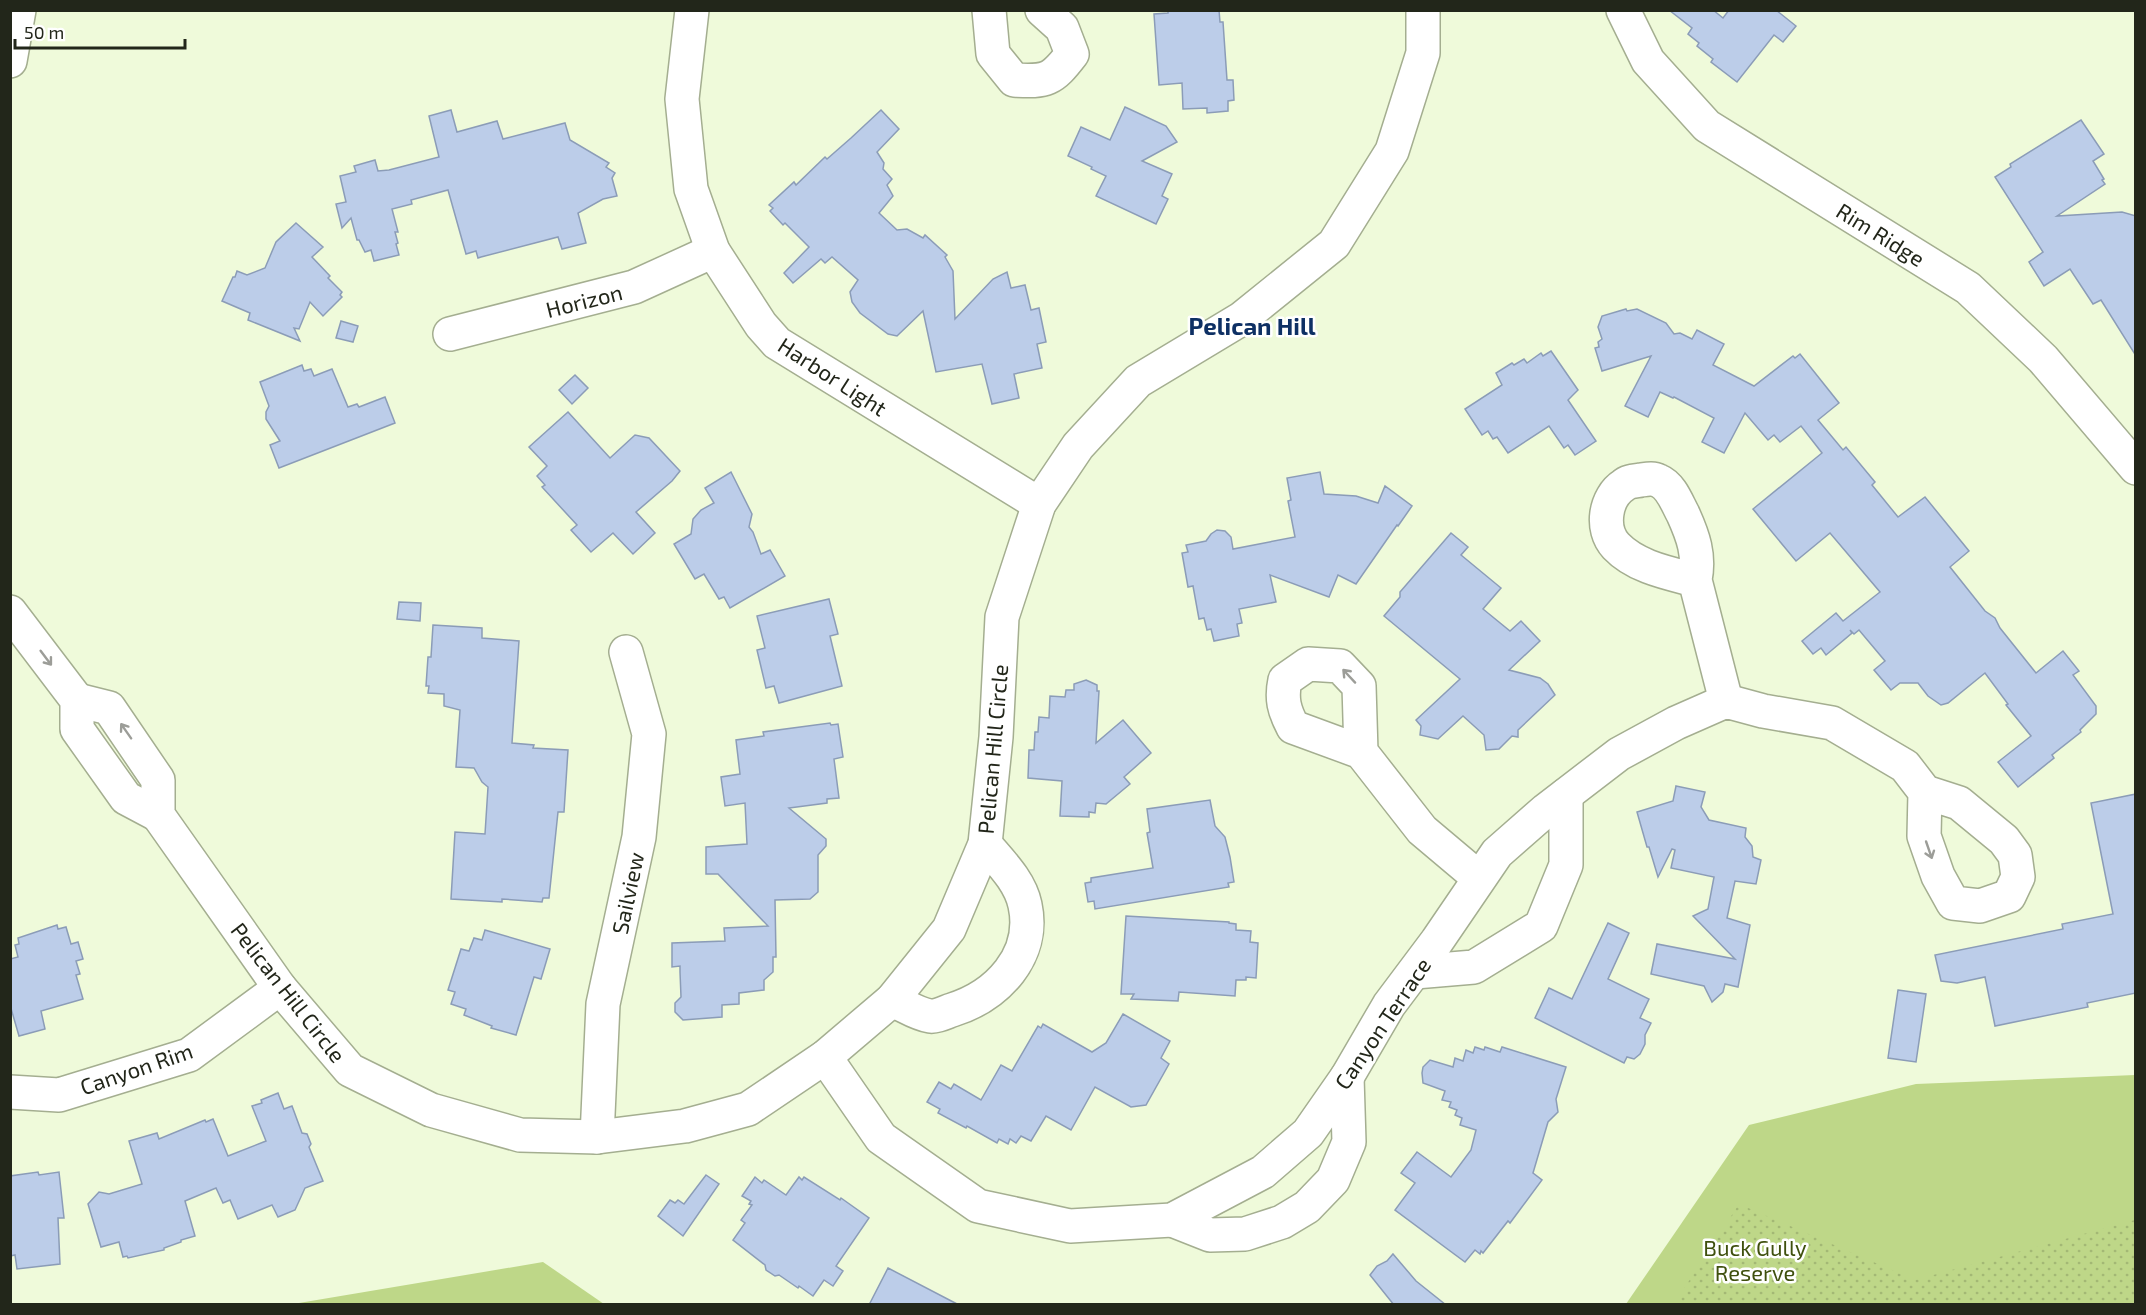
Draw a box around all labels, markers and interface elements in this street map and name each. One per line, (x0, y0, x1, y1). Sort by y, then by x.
scale bar (15, 12, 184, 50)
text: 50 m (24, 21, 64, 43)
street label: Rim Ridge (1832, 197, 1930, 271)
street label: Horizon (543, 278, 625, 322)
district label: Pelican Hill (1188, 311, 1316, 340)
street label: Harbor Light (774, 331, 892, 421)
one-way arrow (39, 650, 52, 666)
street label: Pelican Hill Circle (972, 663, 1012, 835)
one-way arrow (1342, 669, 1356, 684)
one-way arrow (119, 724, 132, 740)
one-way arrow (1925, 840, 1936, 859)
street label: Sailview (606, 850, 648, 936)
street label: Pelican Hill Circle (226, 917, 352, 1067)
street label: Canyon Terrace (1328, 952, 1436, 1094)
street label: Canyon Rim (76, 1037, 196, 1099)
park label: Buck Gully Reserve (1703, 1234, 1807, 1285)

